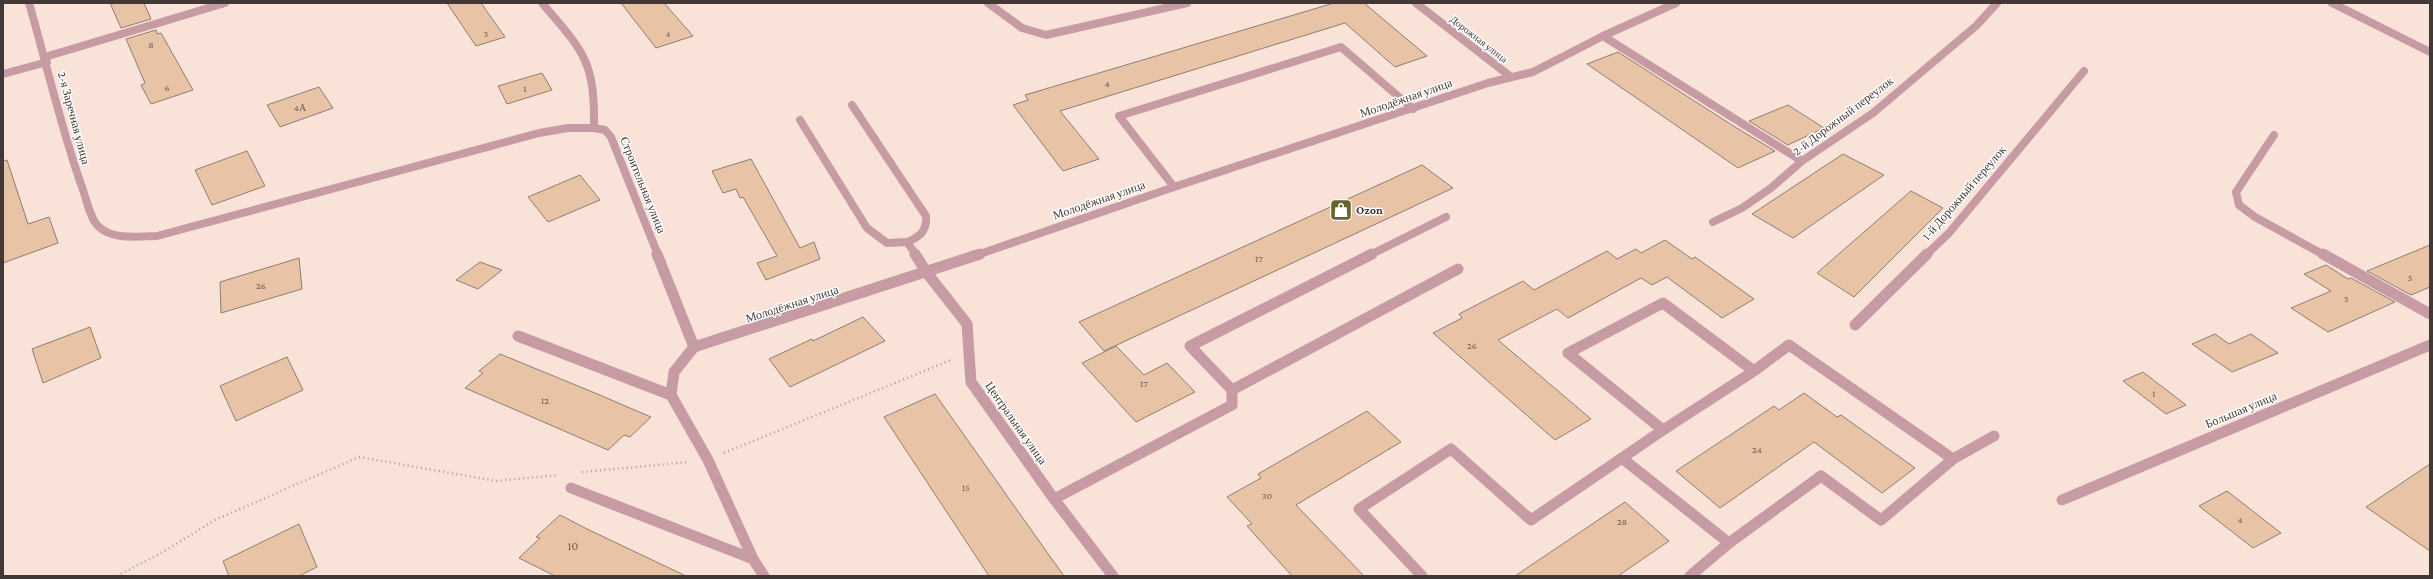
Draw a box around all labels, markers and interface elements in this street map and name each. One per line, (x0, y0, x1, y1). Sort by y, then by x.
street label: Дорожная улица (1448, 13, 1510, 65)
house number: 3 (484, 29, 488, 39)
house number: 4 (666, 29, 671, 39)
house number: 8 (148, 39, 154, 50)
street label: 2-я Заречная улица (55, 70, 93, 167)
street label: 2-й Дорожный переулок (1790, 74, 1896, 158)
street label: Молодёжная улица (1358, 75, 1455, 120)
house number: 4 (1104, 78, 1110, 89)
house number: 6 (164, 82, 170, 93)
house number: 1 (523, 83, 527, 94)
house number: 4А (294, 102, 307, 113)
street label: Строительная улица (617, 135, 669, 236)
street label: 1-й Дорожный переулок (1919, 143, 2009, 243)
street label: Молодёжная улица (1051, 177, 1148, 222)
shop icon: Ozon (1328, 197, 1354, 223)
place label: Ozon (1356, 203, 1383, 217)
house number: 17 (1255, 253, 1263, 264)
house number: 5 (2408, 272, 2413, 283)
house number: 26 (256, 280, 266, 291)
street label: Молодёжная улица (744, 282, 841, 326)
house number: 3 (2344, 293, 2349, 304)
house number: 26 (1467, 340, 1477, 351)
house number: 17 (1140, 378, 1148, 389)
street label: Центральная улица (982, 379, 1050, 468)
house number: 1 (2152, 388, 2156, 399)
street label: Большая улица (2203, 388, 2279, 431)
house number: 12 (541, 395, 549, 406)
house number: 24 (1752, 444, 1762, 455)
house number: 15 (962, 482, 970, 493)
house number: 30 (1262, 490, 1273, 501)
house number: 4 (2237, 514, 2243, 525)
house number: 28 (1617, 516, 1627, 527)
house number: 10 (568, 539, 579, 553)

